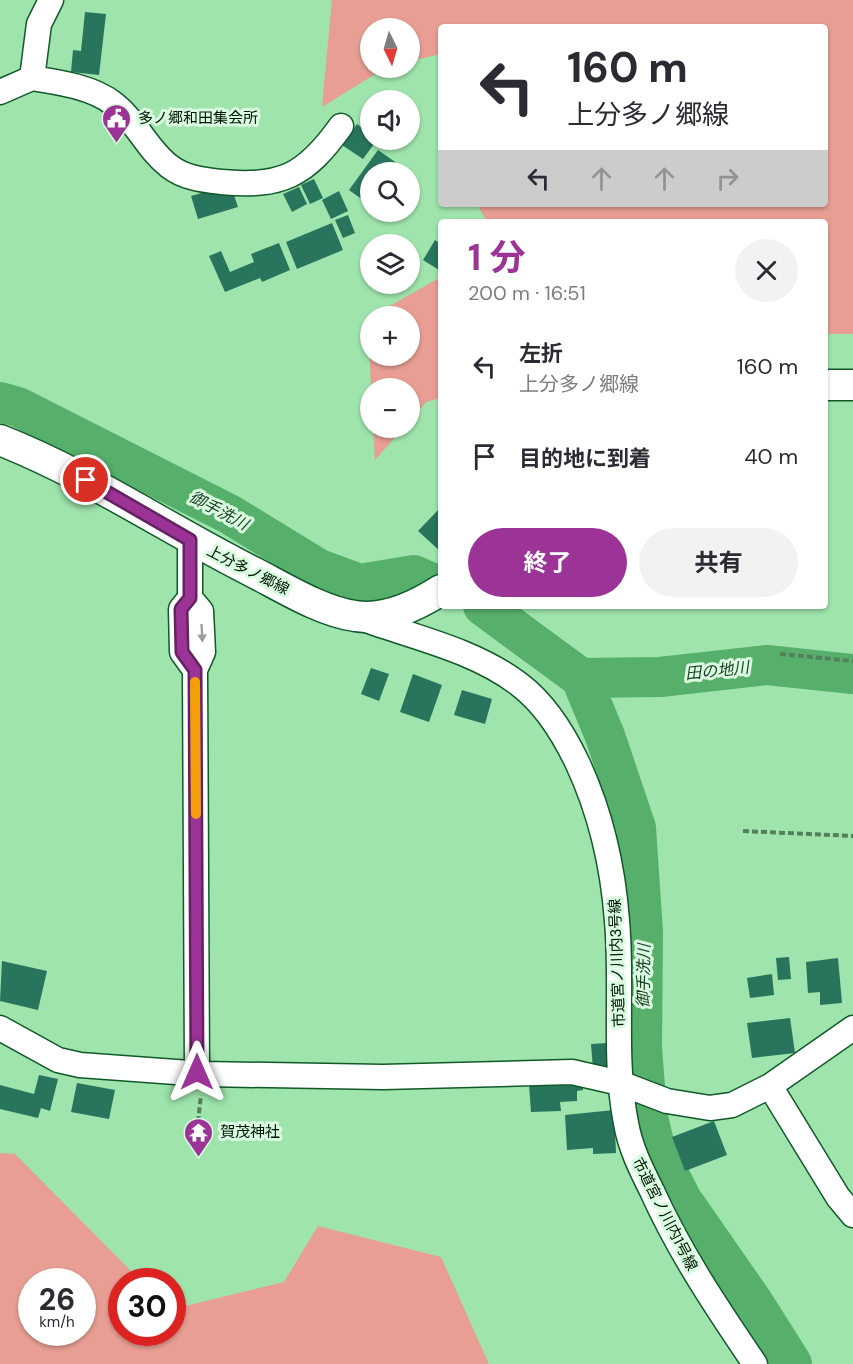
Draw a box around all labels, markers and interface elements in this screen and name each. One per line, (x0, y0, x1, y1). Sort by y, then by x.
north arrow (360, 18, 420, 78)
map controls (360, 18, 420, 438)
text: 160 m (567, 40, 688, 95)
icon: left (468, 48, 546, 126)
button: sound (360, 90, 420, 150)
text: 上分多ノ郷線 (567, 97, 729, 132)
public building icon: 多ノ郷和田集会所 (101, 102, 133, 144)
place label: 多ノ郷和田集会所 (138, 108, 258, 128)
button: search (360, 162, 420, 222)
icon: left (522, 162, 555, 195)
icon: ahead (585, 162, 618, 195)
icon: ahead (648, 162, 681, 195)
icon: right (711, 162, 744, 195)
button: layers (360, 234, 420, 294)
text: 1 分 (468, 234, 526, 281)
button: close (735, 239, 798, 302)
text: 200 m · 16:51 (468, 280, 586, 306)
button: + (360, 306, 420, 366)
text: 左折 (519, 339, 563, 368)
icon: left (468, 350, 501, 383)
text: 160 m (737, 352, 798, 381)
text: 上分多ノ郷線 (519, 371, 639, 397)
button: − (360, 378, 420, 438)
icon: arrive (468, 440, 501, 473)
text: 40 m (744, 442, 798, 471)
text: 目的地に到着 (519, 444, 651, 473)
pin (60, 454, 111, 505)
icon: arrive (69, 463, 102, 496)
water label: 御手洗川 (186, 486, 254, 536)
button: 終了 (468, 528, 627, 597)
button: 共有 (639, 528, 798, 597)
street label: 上分多ノ郷線 (203, 541, 293, 599)
one-way arrow (197, 623, 206, 642)
water label: 田の地川 (684, 657, 752, 684)
street label: 市道宮ノ川内3号線 (605, 898, 629, 1028)
water label: 御手洗川 (632, 942, 655, 1008)
position arrow (165, 1040, 229, 1104)
temple icon: 賀茂神社 (183, 1116, 215, 1158)
place label: 賀茂神社 (220, 1122, 280, 1142)
street label: 市道宮ノ川内1号線 (628, 1154, 702, 1274)
speed limit sign: 30 (108, 1268, 186, 1346)
text: 26 (39, 1280, 75, 1319)
text: km/h (39, 1312, 75, 1332)

